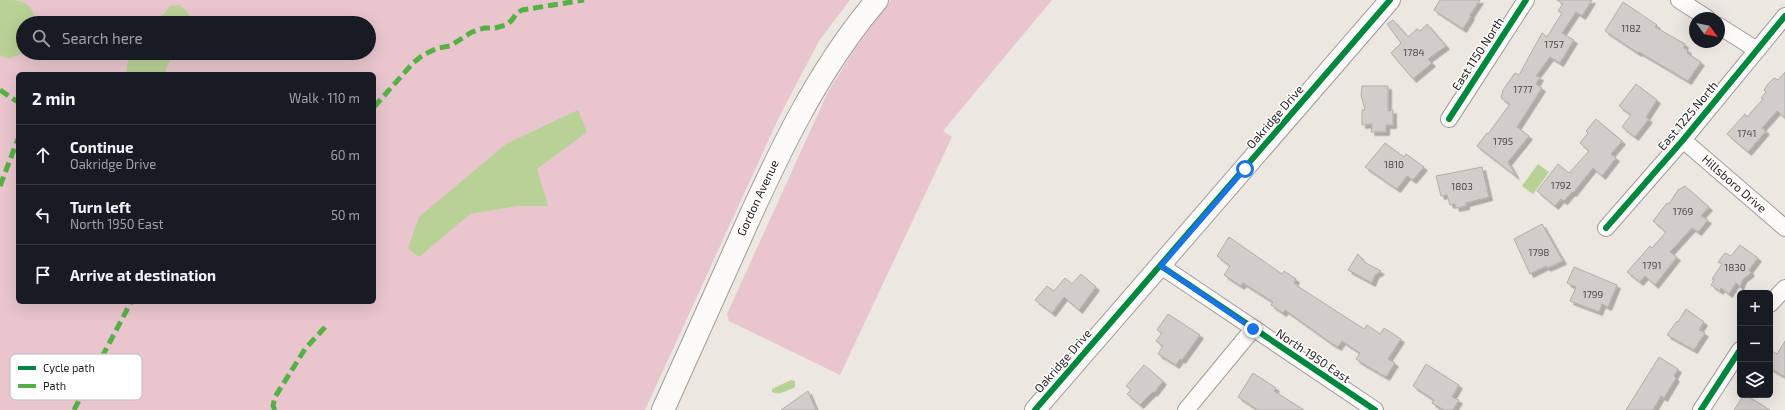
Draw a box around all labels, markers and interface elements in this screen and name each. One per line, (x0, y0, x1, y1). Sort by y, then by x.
north arrow (1689, 12, 1725, 48)
street label: East 1150 North (1448, 14, 1506, 93)
search box (16, 16, 376, 60)
house number: 1182 (1621, 22, 1641, 34)
icon: search (30, 27, 52, 49)
text: Search here (62, 29, 143, 47)
house number: 1757 (1544, 38, 1564, 50)
house number: 1784 (1403, 46, 1425, 58)
street label: East 1225 North (1654, 78, 1720, 153)
street label: Oakridge Drive (1243, 82, 1306, 151)
house number: 1777 (1513, 83, 1533, 95)
text: 2 min (32, 88, 75, 108)
text: Walk · 110 m (289, 90, 360, 106)
house number: 1741 (1737, 127, 1757, 139)
house number: 1795 (1493, 135, 1513, 147)
text: Continue (70, 138, 133, 156)
icon: ahead (32, 144, 54, 166)
text: 60 m (330, 147, 360, 163)
street label: Hillsboro Drive (1700, 152, 1770, 215)
text: Oakridge Drive (70, 156, 156, 172)
street label: Gordon Avenue (733, 157, 781, 238)
house number: 1810 (1384, 158, 1404, 170)
route start (1236, 160, 1254, 178)
house number: 1792 (1551, 179, 1572, 191)
house number: 1803 (1451, 180, 1473, 192)
text: Turn left (70, 198, 131, 216)
icon: left (32, 204, 54, 226)
house number: 1769 (1673, 205, 1694, 217)
text: 50 m (331, 207, 360, 223)
text: North 1950 East (70, 216, 163, 232)
house number: 1798 (1529, 246, 1549, 258)
house number: 1791 (1643, 259, 1661, 271)
house number: 1830 (1724, 261, 1746, 273)
icon: arrive (32, 264, 54, 286)
text: Arrive at destination (70, 266, 216, 284)
house number: 1799 (1583, 288, 1604, 300)
map controls (1737, 290, 1773, 398)
button: + (1737, 290, 1773, 326)
route end (1244, 320, 1262, 338)
street label: North 1950 East (1274, 325, 1354, 385)
street label: Oakridge Drive (1031, 326, 1094, 395)
button: − (1737, 326, 1773, 362)
legend (10, 354, 142, 400)
text: Cycle path (43, 361, 95, 374)
button: layers (1737, 362, 1773, 398)
text: Path (43, 379, 66, 392)

